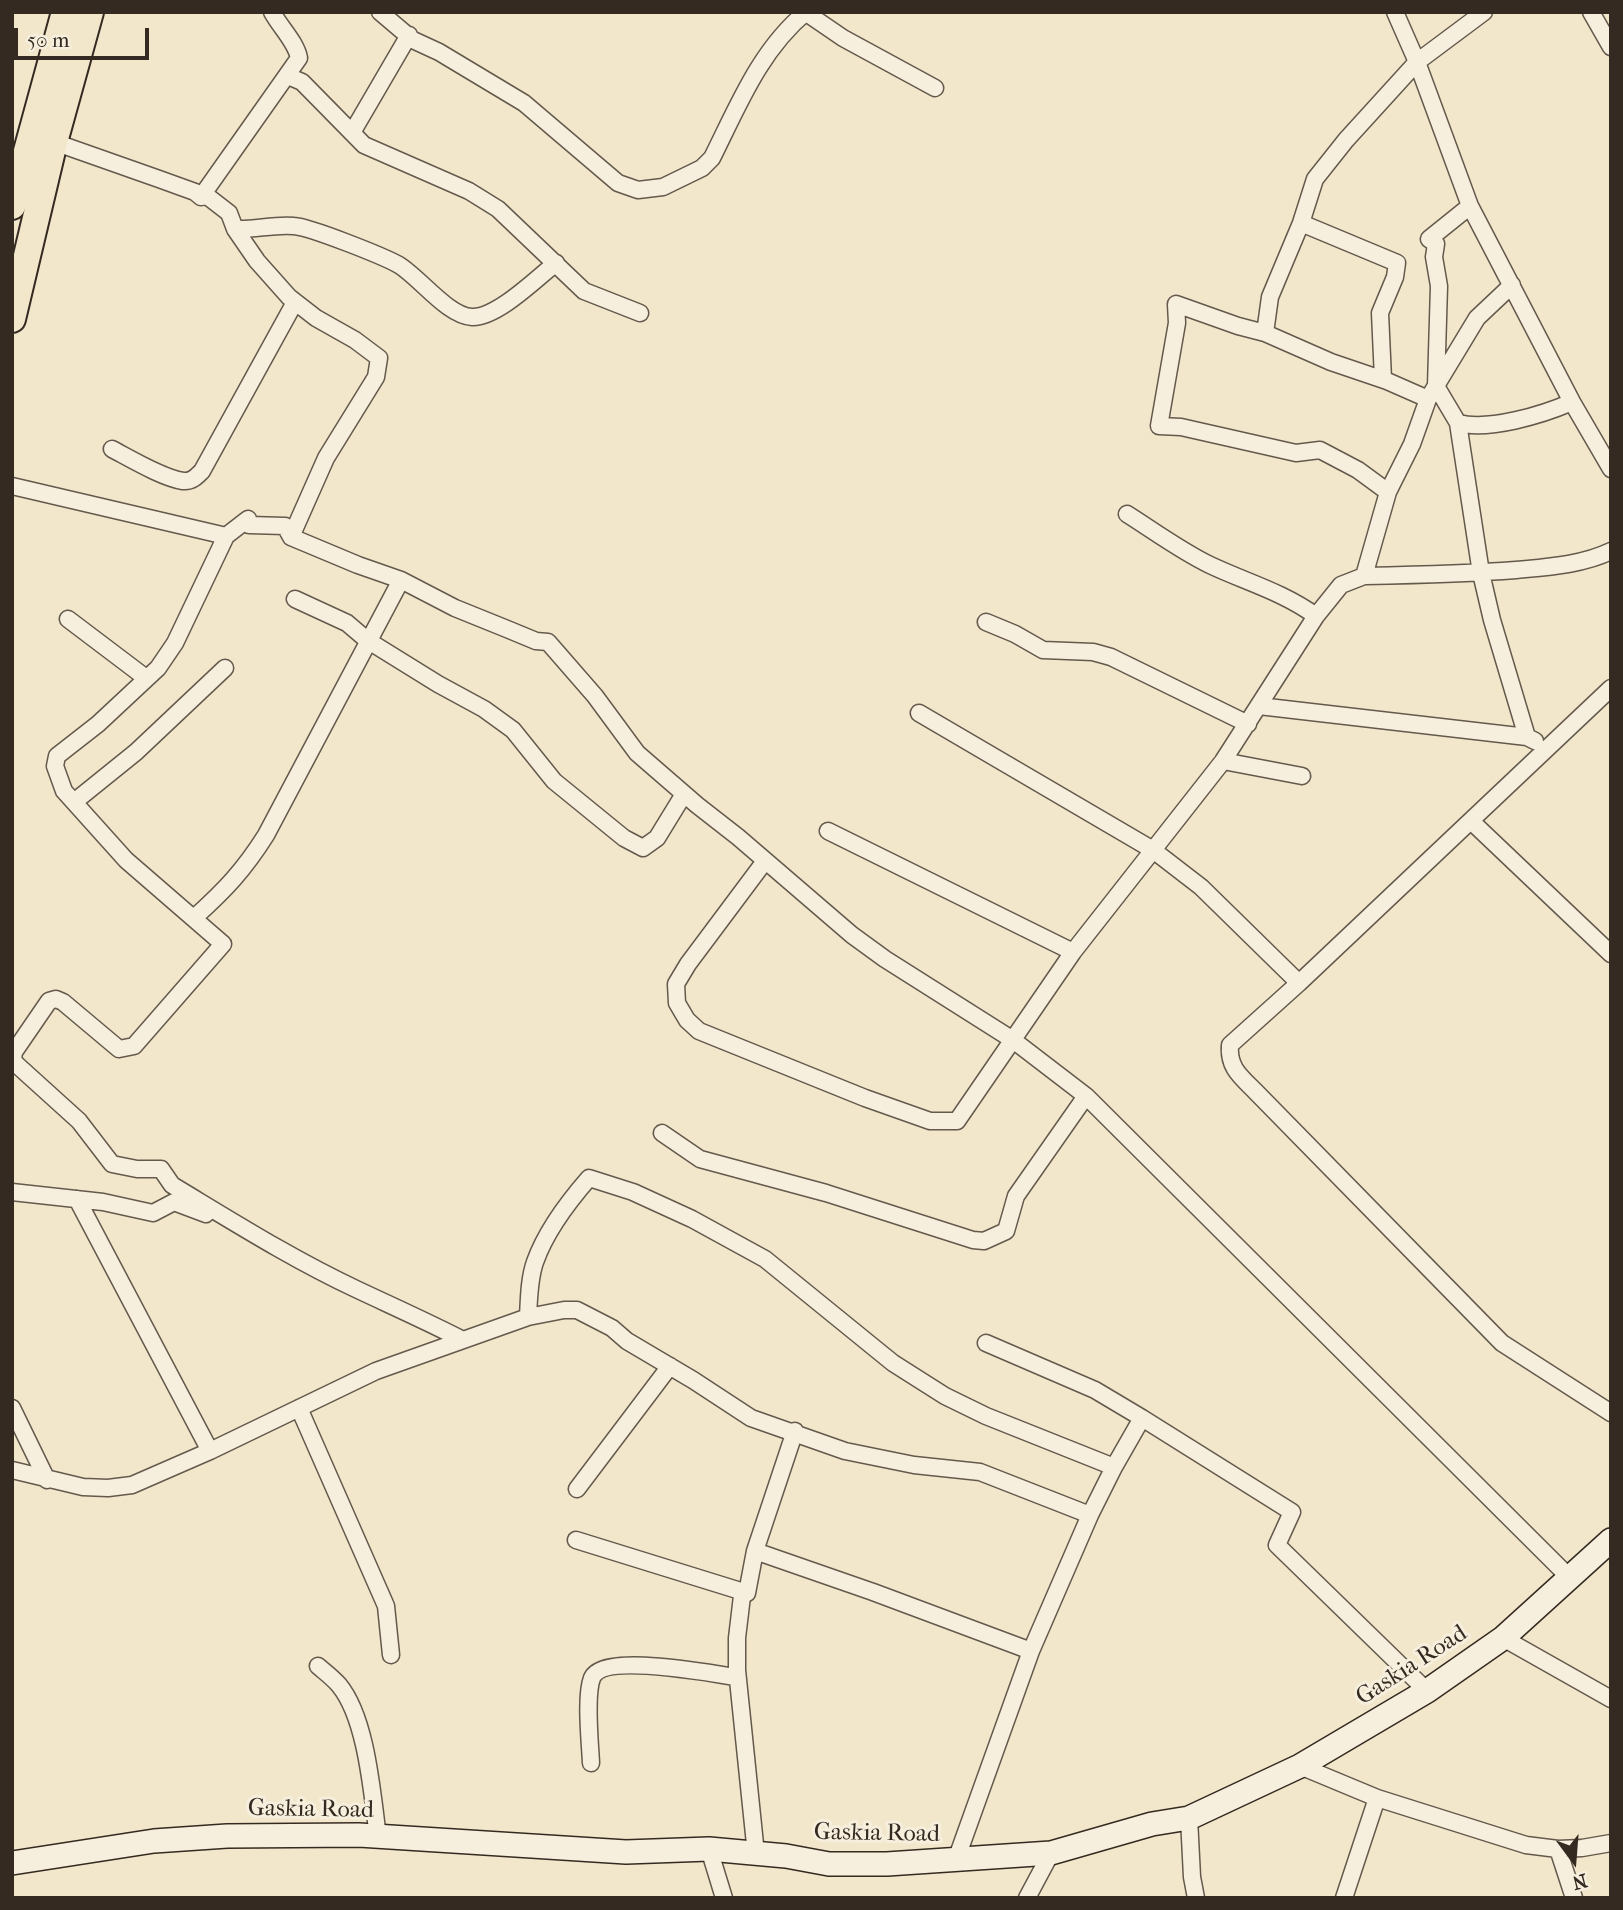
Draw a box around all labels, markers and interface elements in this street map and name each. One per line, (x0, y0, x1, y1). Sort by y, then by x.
scale bar (18, 14, 152, 58)
text: 50 m (27, 28, 70, 52)
street label: Gaskia Road (1351, 1620, 1473, 1712)
street label: Gaskia Road (248, 1795, 374, 1825)
street label: Gaskia Road (814, 1819, 940, 1849)
north arrow (1539, 1826, 1609, 1896)
text: N (1570, 1869, 1590, 1894)

